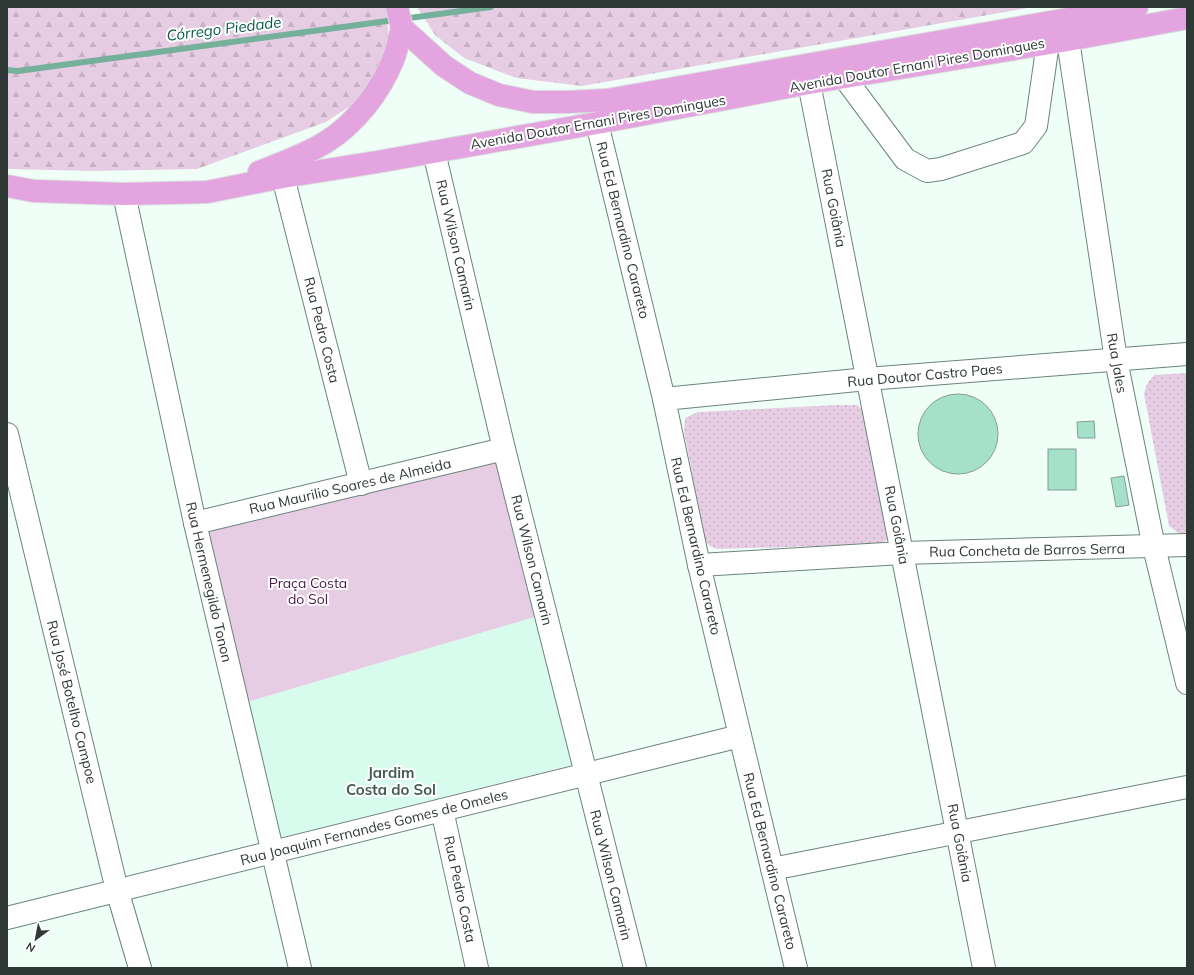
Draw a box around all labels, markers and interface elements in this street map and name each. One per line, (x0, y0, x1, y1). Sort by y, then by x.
water label: Córrego Piedade (165, 12, 282, 45)
street label: Avenida Doutor Ernani Pires Domingues (788, 34, 1046, 96)
street label: Avenida Doutor Ernani Pires Domingues (469, 91, 727, 153)
street label: Rua Ed Bernardino Carareto (592, 140, 654, 320)
street label: Rua Goiânia (818, 167, 850, 249)
street label: Rua Wilson Camarin (432, 178, 480, 312)
street label: Rua Pedro Costa (300, 275, 344, 385)
street label: Rua Jales (1103, 332, 1131, 395)
street label: Rua Doutor Castro Paes (847, 359, 1003, 391)
street label: Rua Maurilio Soares de Almeida (247, 454, 453, 518)
street label: Rua Ed Bernardino Carareto (667, 455, 725, 637)
street label: Rua Goiânia (881, 484, 913, 566)
street label: Rua Wilson Camarin (507, 493, 557, 627)
street label: Rua Hermenegildo Tonon (182, 500, 236, 664)
street label: Rua Concheta de Barros Serra (929, 539, 1125, 561)
park label: Praça Costa do Sol (269, 574, 347, 608)
street label: Rua José Botelho Campoe (43, 618, 101, 786)
district label: Jardim Costa do Sol (346, 763, 436, 799)
street label: Rua Ed Bernardino Carareto (739, 771, 801, 951)
street label: Rua Joaquim Fernandes Gomes de Omeles (238, 785, 510, 869)
street label: Rua Goiânia (944, 802, 976, 884)
street label: Rua Wilson Camarin (586, 808, 636, 942)
street label: Rua Pedro Costa (440, 834, 480, 944)
north arrow (16, 919, 56, 959)
text: N (23, 939, 38, 956)

